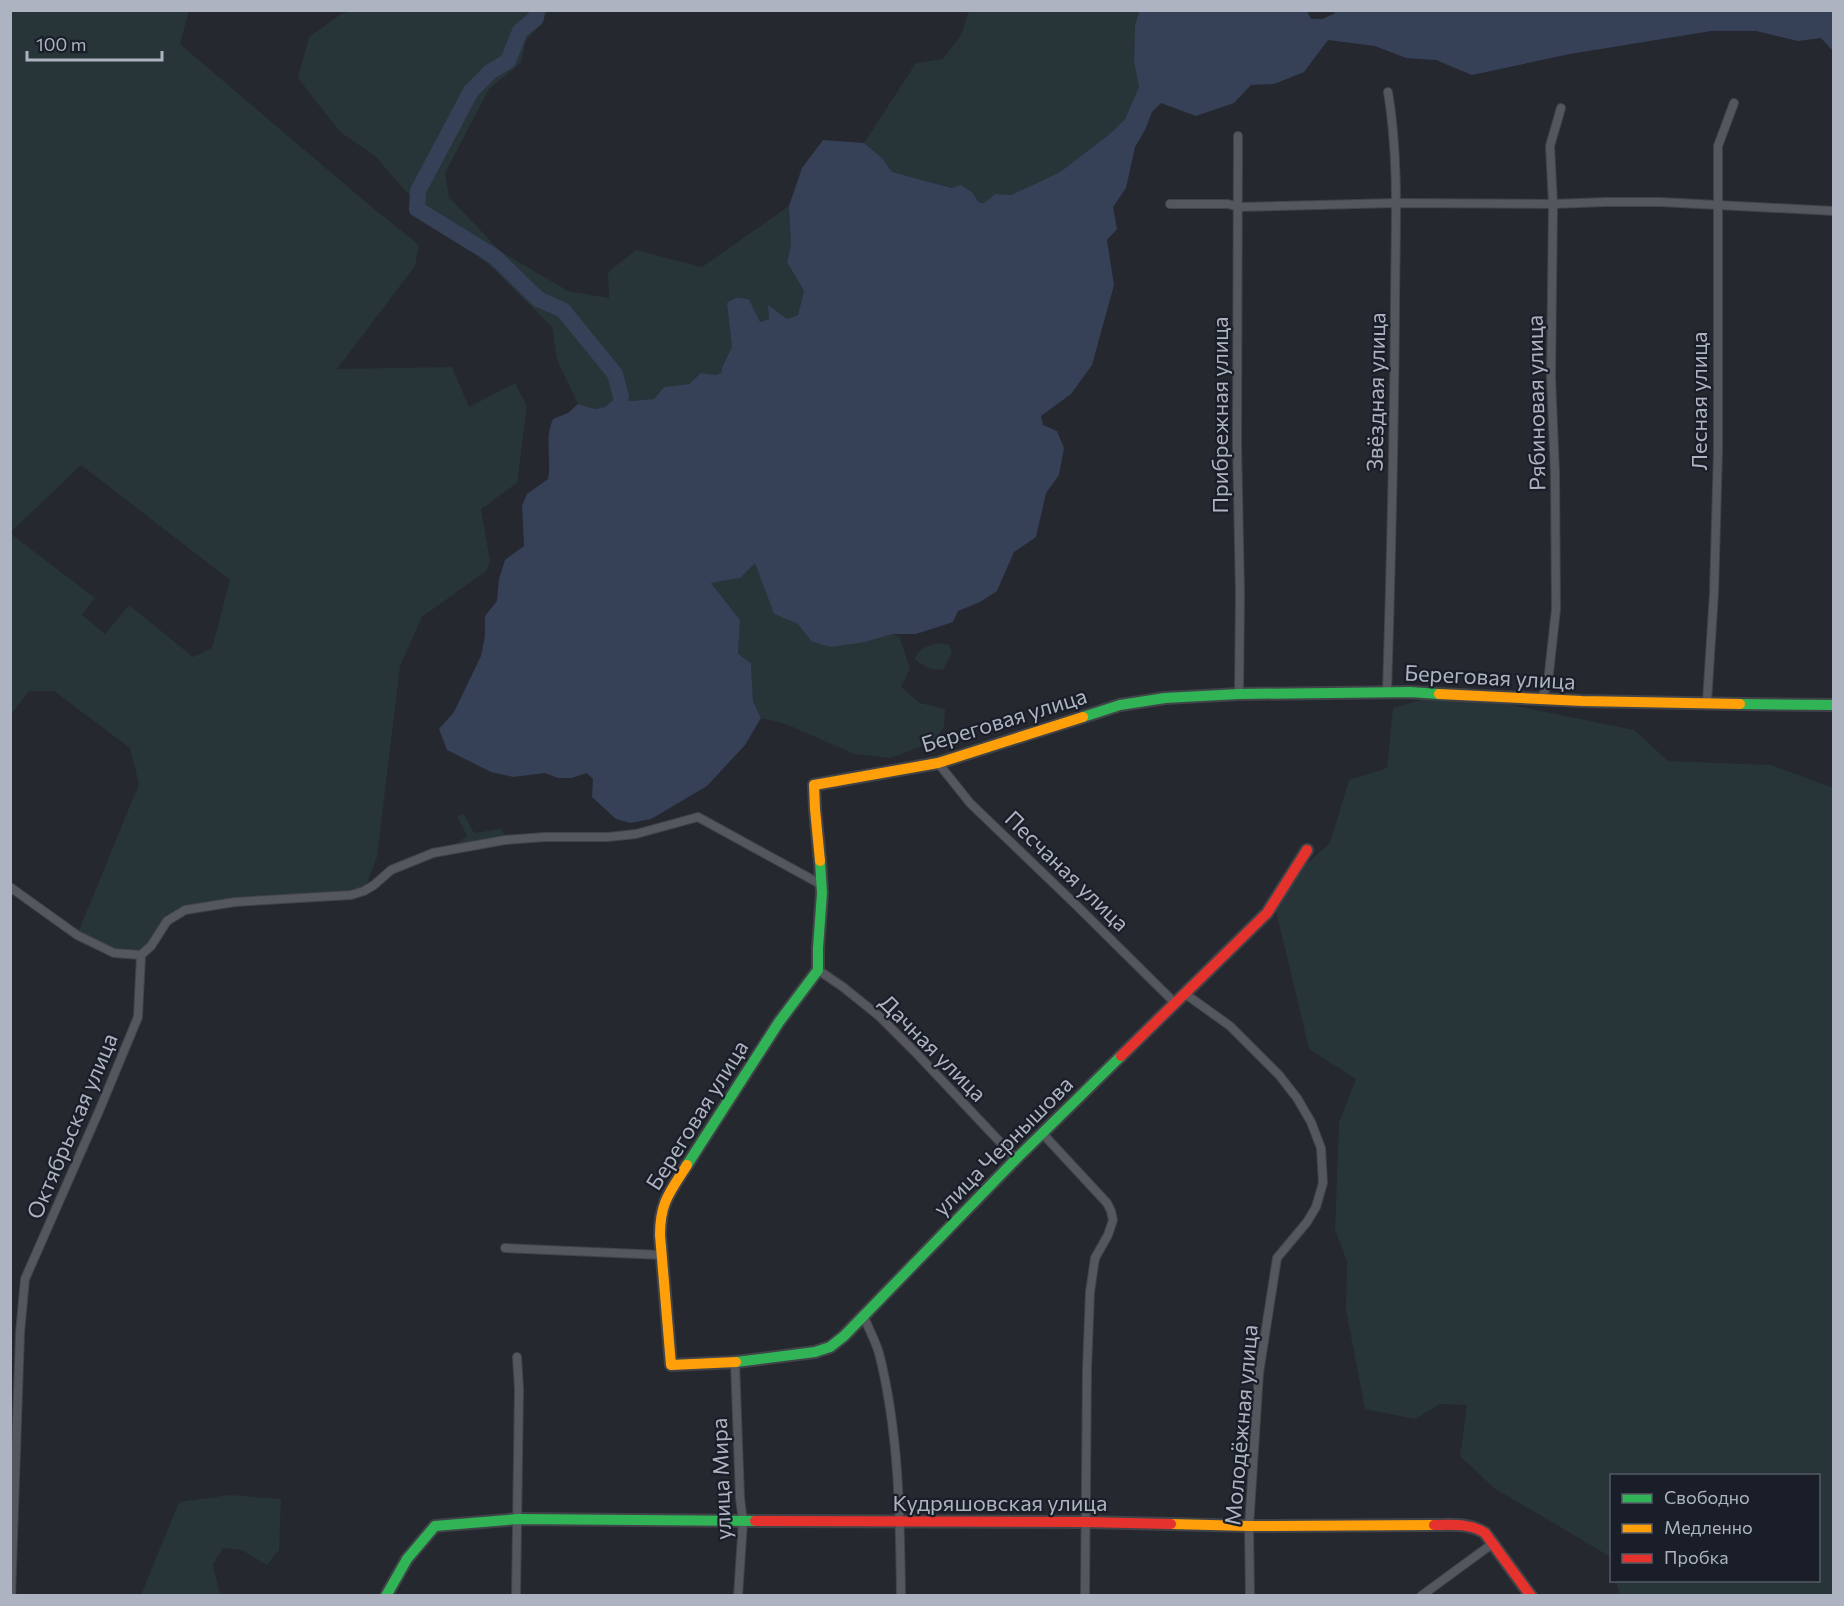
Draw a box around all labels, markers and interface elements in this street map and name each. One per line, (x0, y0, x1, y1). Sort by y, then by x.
scale bar (27, 24, 162, 62)
text: 100 m (36, 33, 86, 55)
street label: Звёздная улица (1361, 312, 1390, 472)
street label: Рябиновая улица (1520, 315, 1551, 491)
street label: Прибрежная улица (1206, 316, 1233, 514)
street label: Лесная улица (1685, 332, 1712, 470)
street label: Береговая улица (1404, 659, 1576, 694)
street label: Береговая улица (918, 682, 1090, 758)
street label: Песчаная улица (1000, 805, 1135, 937)
street label: Дачная улица (874, 989, 992, 1107)
street label: Октябрьская улица (20, 1029, 123, 1223)
street label: Береговая улица (640, 1035, 753, 1195)
street label: улица Чернышова (927, 1070, 1078, 1221)
street label: Молодёжная улица (1218, 1323, 1263, 1526)
street label: улица Мира (705, 1417, 736, 1541)
legend (1610, 1474, 1820, 1582)
text: Свободно (1664, 1486, 1750, 1508)
street label: Кудряшовская улица (892, 1489, 1108, 1516)
text: Медленно (1664, 1516, 1753, 1538)
text: Пробка (1664, 1546, 1729, 1568)

